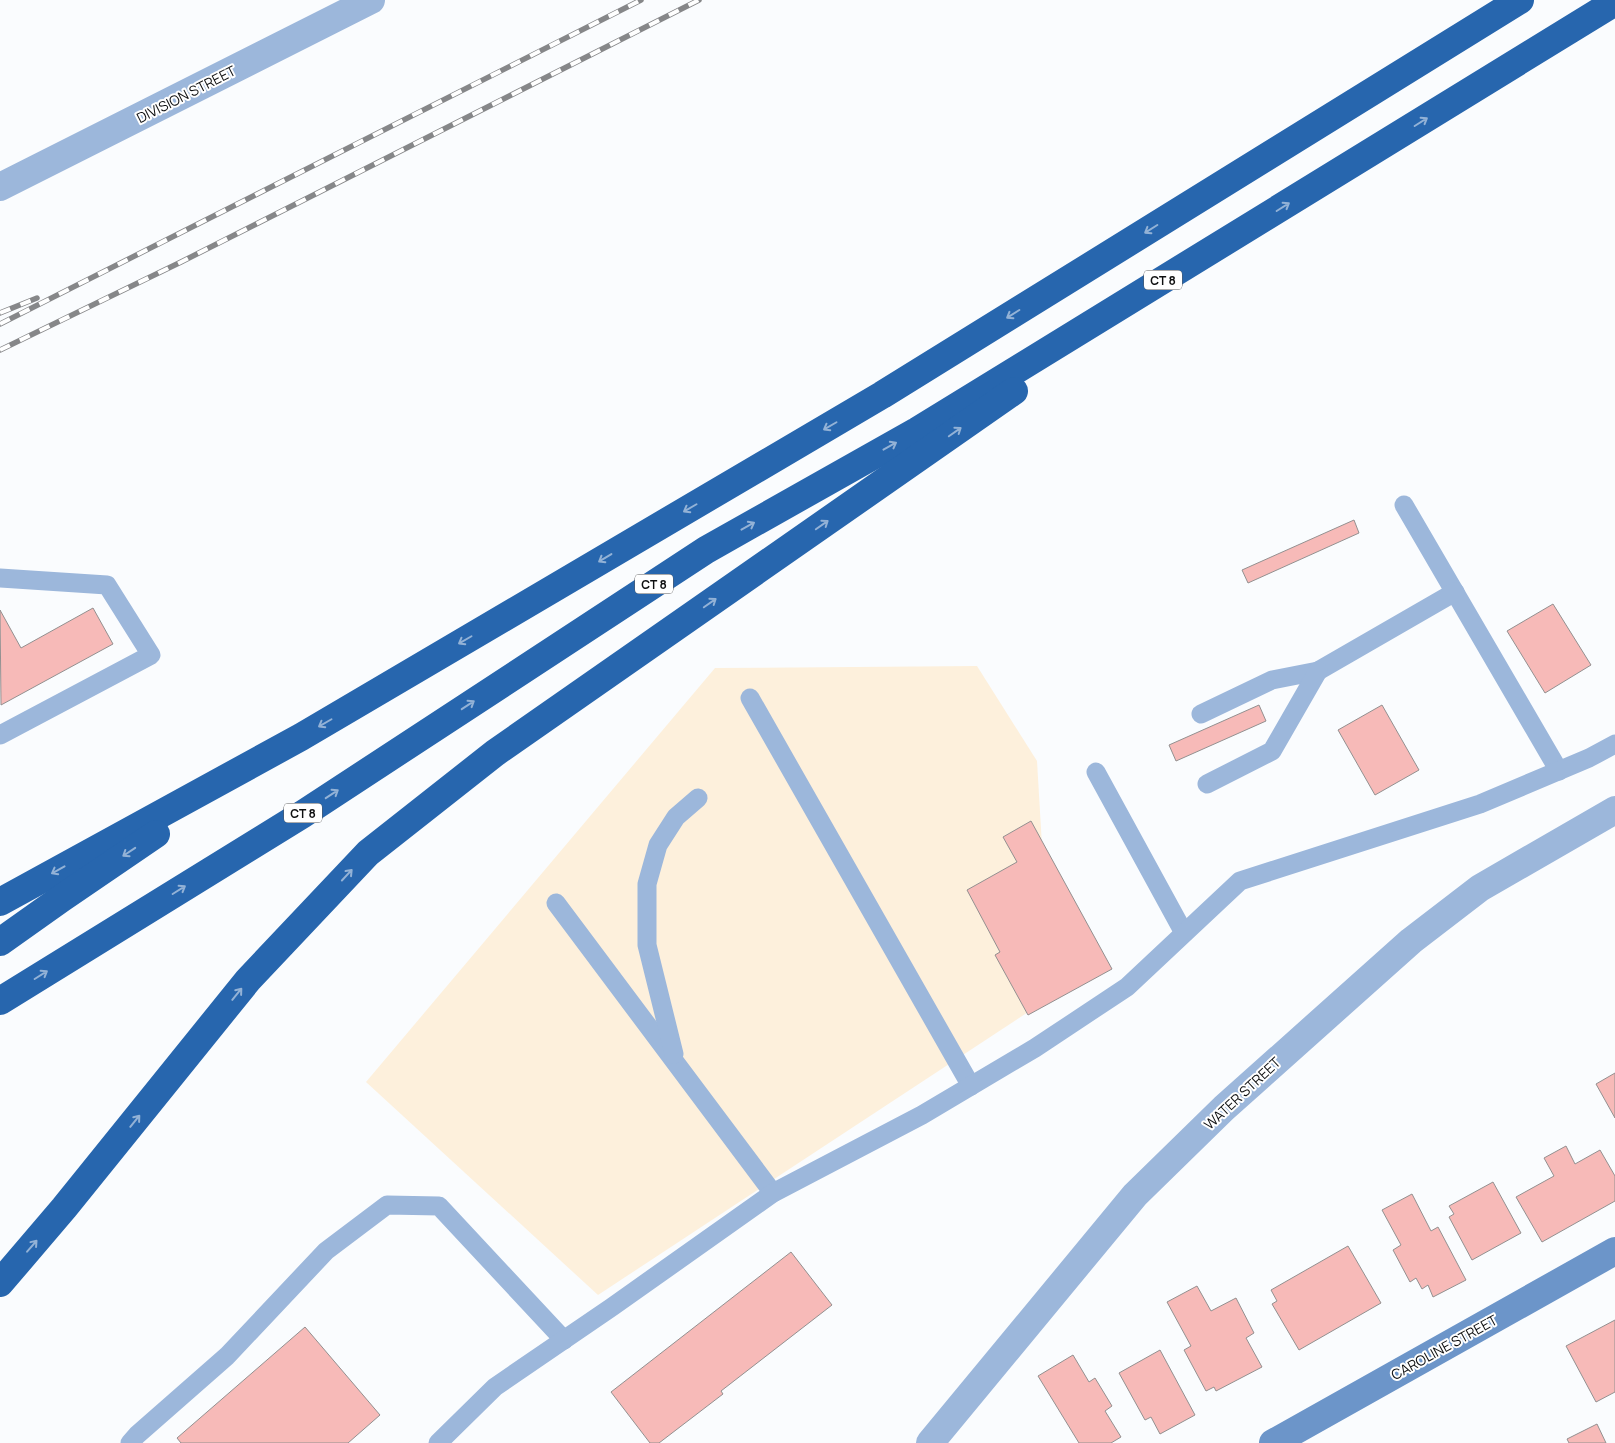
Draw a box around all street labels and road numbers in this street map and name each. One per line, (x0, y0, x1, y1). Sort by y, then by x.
street label: DIVISION STREET (133, 61, 239, 127)
road number: CT 8 (1144, 270, 1182, 290)
road number: CT 8 (635, 574, 673, 594)
road number: CT 8 (284, 804, 322, 822)
street label: WATER STREET (1200, 1052, 1285, 1133)
street label: CAROLINE STREET (1388, 1310, 1501, 1384)

